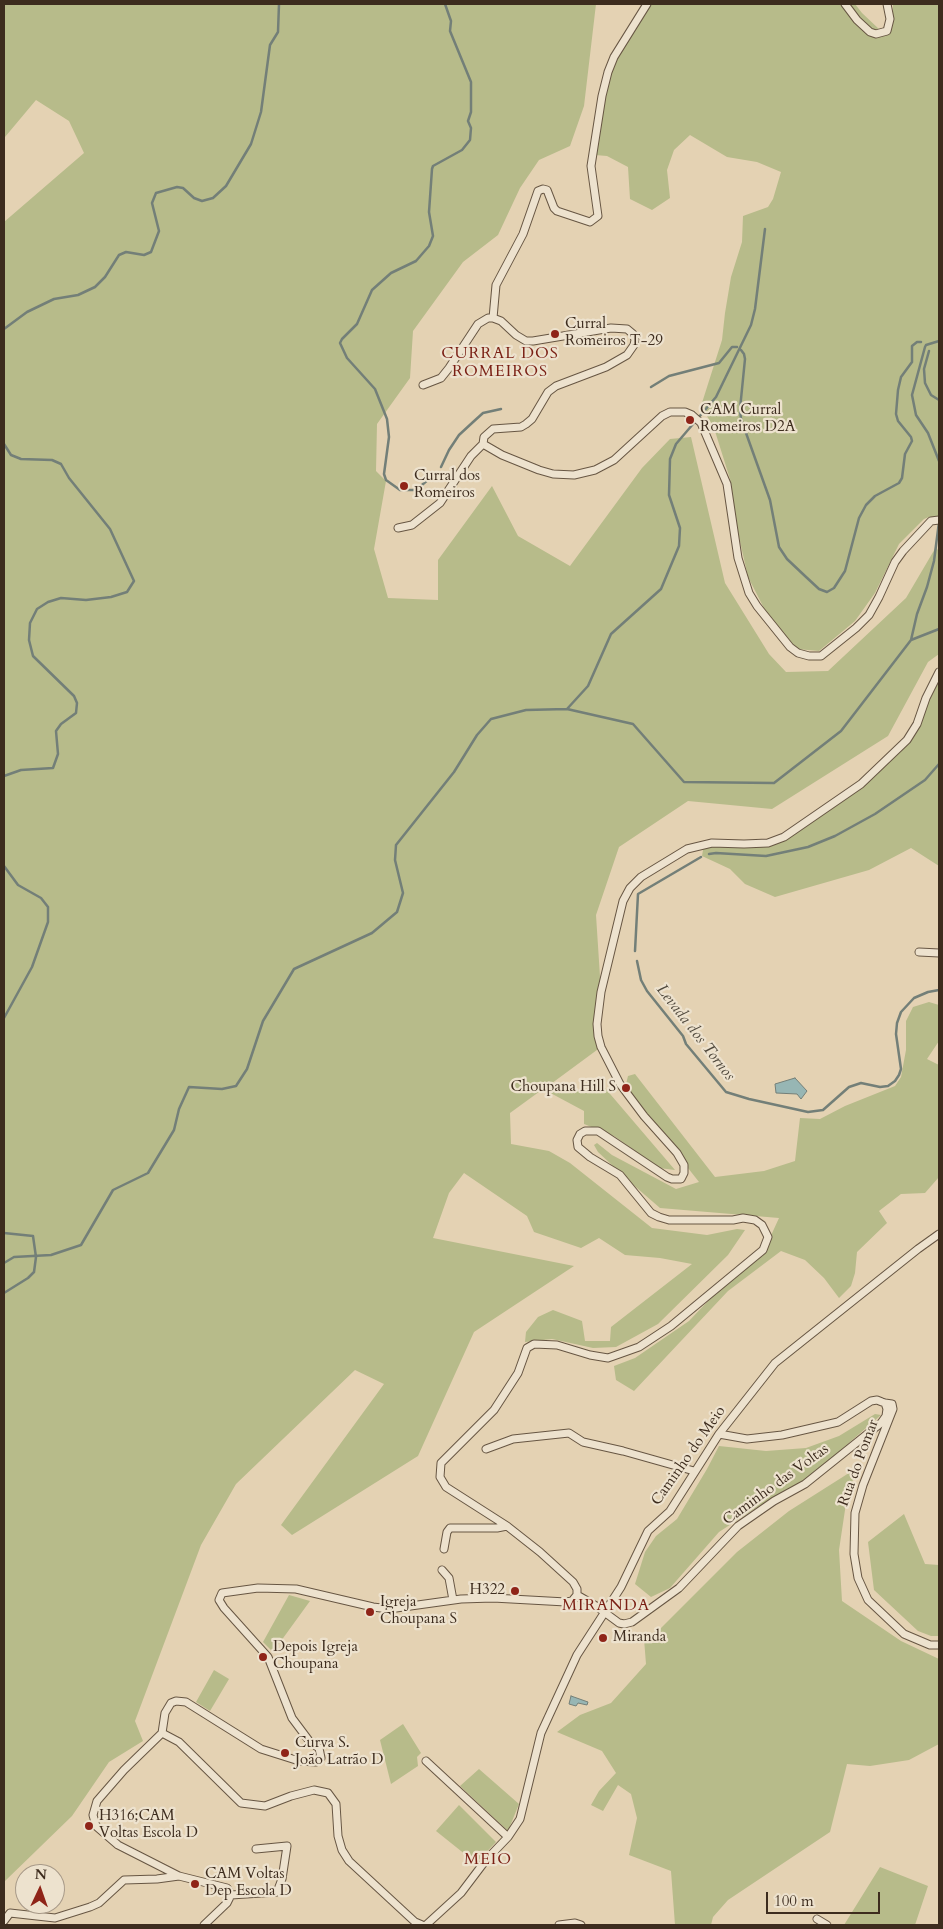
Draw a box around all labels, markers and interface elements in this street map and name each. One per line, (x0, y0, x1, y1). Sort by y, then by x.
place label: Curral Romeiros T-29 (565, 316, 663, 351)
marker: Curral Romeiros T-29 (549, 328, 561, 340)
district label: CURRAL DOS ROMEIROS (440, 344, 560, 382)
place label: CAM Curral Romeiros D2A (700, 402, 795, 437)
marker: CAM Curral Romeiros D2A (684, 414, 696, 426)
place label: Curral dos Romeiros (414, 468, 480, 503)
marker: Curral dos Romeiros (398, 480, 410, 492)
water label: Levada dos Tornos (651, 981, 739, 1085)
place label: Choupana Hill S (511, 1079, 616, 1097)
marker: Choupana Hill S (620, 1082, 632, 1094)
street label: Caminho do Meio (648, 1403, 730, 1509)
street label: Rua do Pomar (835, 1417, 883, 1509)
street label: Caminho das Voltas (720, 1441, 832, 1529)
place label: H322 (469, 1582, 505, 1600)
marker: H322 (509, 1585, 521, 1597)
place label: Igreja Choupana S (380, 1594, 457, 1629)
district label: MIRANDA (561, 1596, 651, 1616)
marker: Igreja Choupana S (364, 1606, 376, 1618)
place label: Miranda (613, 1629, 666, 1647)
marker: Miranda (597, 1632, 609, 1644)
place label: Depois Igreja Choupana (273, 1639, 358, 1674)
marker: Depois Igreja Choupana (257, 1651, 269, 1663)
place label: Curva S. João Latrão D (295, 1735, 383, 1770)
marker: Curva S. João Latrão D (279, 1747, 291, 1759)
place label: H316;CAM Voltas Escola D (99, 1808, 198, 1843)
marker: H316;CAM Voltas Escola D (83, 1820, 95, 1832)
district label: MEIO (463, 1850, 513, 1870)
north arrow (15, 1864, 65, 1914)
text: N (34, 1865, 47, 1884)
place label: CAM Voltas Dep Escola D (205, 1866, 292, 1901)
marker: CAM Voltas Dep Escola D (189, 1878, 201, 1890)
scale bar (768, 1882, 882, 1914)
text: 100 m (774, 1891, 814, 1911)

